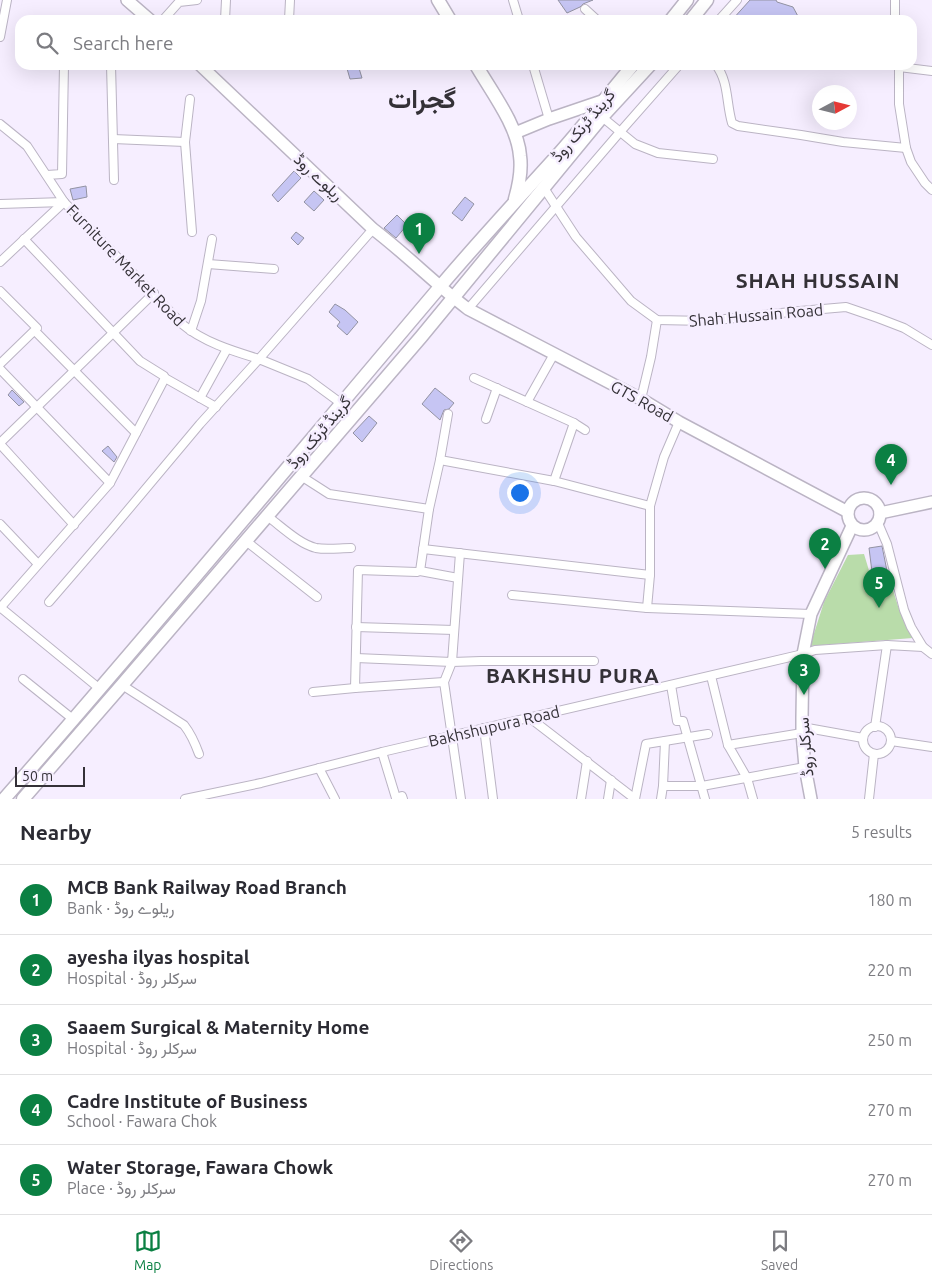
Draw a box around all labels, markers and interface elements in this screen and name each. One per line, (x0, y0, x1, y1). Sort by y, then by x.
search box (15, 15, 917, 70)
icon: search (33, 29, 61, 57)
text: Search here (73, 32, 173, 54)
district label: گجرات (388, 84, 456, 115)
street label: گرینڈ ٹرنک روڈ (548, 85, 620, 166)
north arrow (812, 85, 857, 130)
street label: ریلوے روڈ (289, 150, 347, 206)
street label: Furniture Market Road (63, 200, 189, 330)
pin: 1 (403, 213, 435, 254)
district label: SHAH HUSSAIN (736, 268, 900, 292)
street label: Shah Hussain Road (688, 300, 824, 330)
street label: GTS Road (608, 377, 676, 425)
street label: گرینڈ ٹرنک روڈ (284, 392, 356, 473)
pin: 4 (875, 444, 907, 485)
your location (507, 480, 533, 506)
pin: 2 (809, 528, 841, 569)
pin: 5 (863, 567, 895, 608)
pin: 3 (788, 654, 820, 695)
district label: BAKHSHU PURA (486, 663, 660, 687)
street label: Bakhshupura Road (427, 702, 561, 750)
street label: سرکلر روڈ (793, 716, 819, 777)
scale bar (15, 764, 85, 787)
text: 50 m (22, 768, 53, 784)
text: Nearby (20, 820, 91, 844)
text: 5 results (851, 823, 912, 841)
text: MCB Bank Railway Road Branch (67, 876, 347, 898)
text: 1 (31, 891, 41, 909)
text: 180 m (867, 891, 912, 909)
text: Bank · ریلوے روڈ (67, 899, 174, 917)
text: ayesha ilyas hospital (67, 946, 250, 968)
text: 2 (31, 961, 41, 979)
text: 220 m (867, 961, 912, 979)
text: Hospital · سرکلر روڈ (67, 969, 197, 987)
text: Saaem Surgical & Maternity Home (67, 1016, 369, 1038)
text: 3 (31, 1031, 41, 1049)
text: 250 m (867, 1031, 912, 1049)
text: Hospital · سرکلر روڈ (67, 1039, 197, 1057)
text: Cadre Institute of Business (67, 1090, 308, 1112)
text: 4 (31, 1101, 41, 1119)
text: 270 m (867, 1101, 912, 1119)
text: School · Fawara Chok (67, 1112, 217, 1130)
text: Water Storage, Fawara Chowk (67, 1156, 333, 1178)
text: 5 (31, 1171, 41, 1189)
text: 270 m (867, 1171, 912, 1189)
text: Place · سرکلر روڈ (67, 1179, 176, 1197)
tab: Map (134, 1227, 162, 1273)
tab: Directions (429, 1227, 493, 1273)
tab: Saved (761, 1227, 798, 1273)

